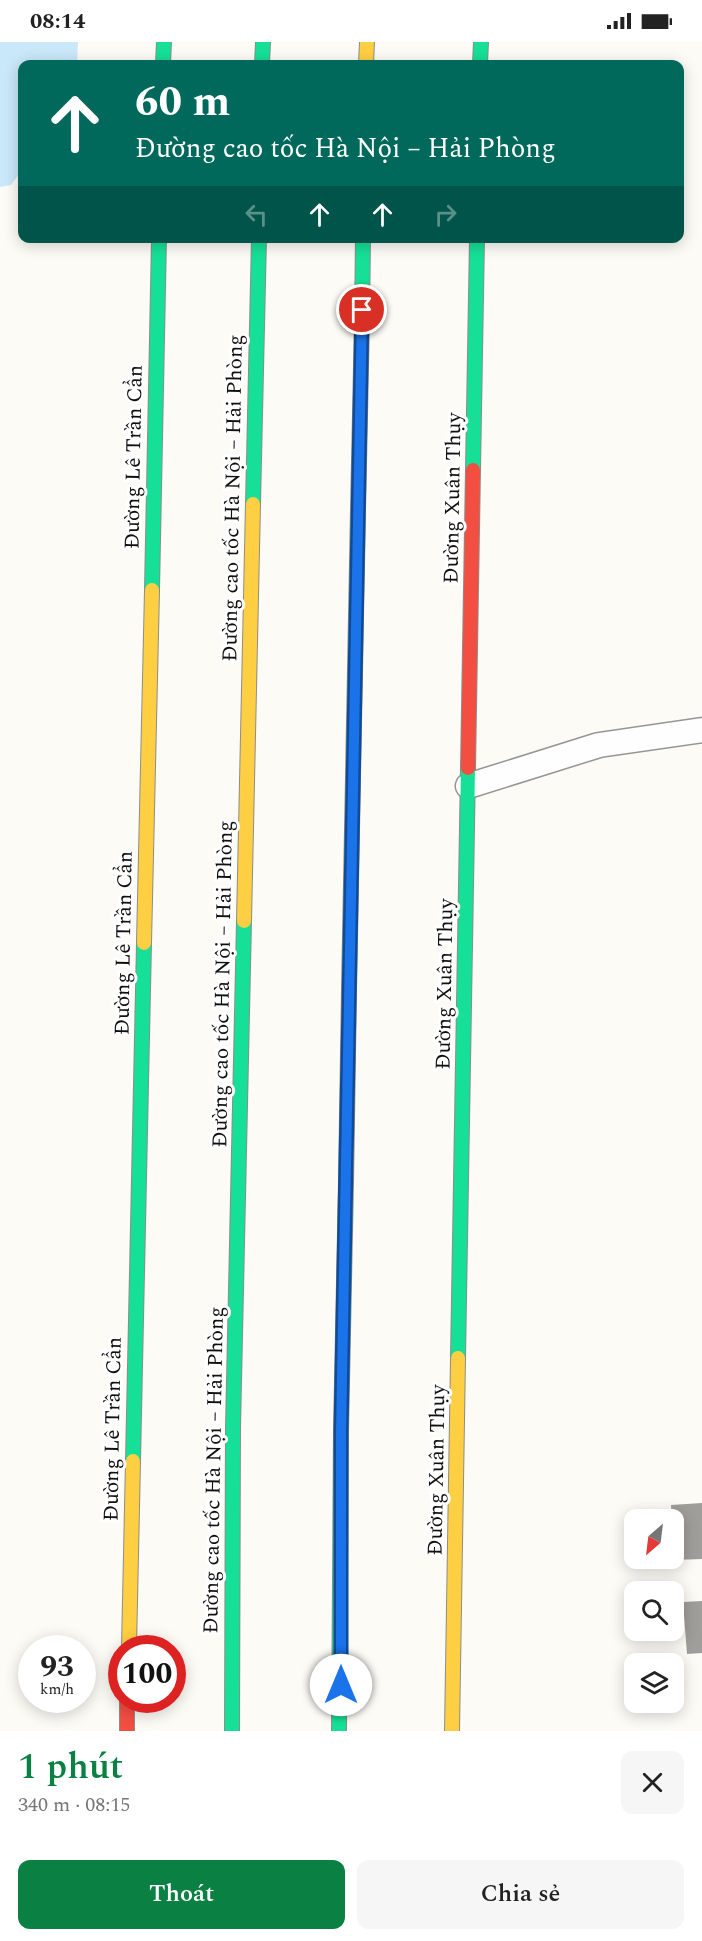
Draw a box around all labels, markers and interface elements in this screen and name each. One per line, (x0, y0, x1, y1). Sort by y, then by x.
text: 08:14 (30, 5, 85, 38)
text: 60 m (135, 71, 230, 134)
icon: ahead (36, 84, 114, 162)
text: Đường cao tốc Hà Nội – Hải Phòng (135, 128, 556, 170)
icon: left (240, 198, 273, 231)
icon: ahead (303, 198, 336, 231)
icon: ahead (366, 198, 399, 231)
icon: right (429, 198, 462, 231)
pin (336, 284, 387, 335)
icon: arrive (345, 293, 378, 326)
street label: Đường cao tốc Hà Nội – Hải Phòng (214, 334, 252, 662)
street label: Đường Lê Trần Cẩn (116, 365, 152, 550)
street label: Đường Xuân Thụy (436, 411, 471, 584)
street label: Đường cao tốc Hà Nội – Hải Phòng (204, 820, 242, 1148)
street label: Đường Lê Trần Cẩn (106, 851, 142, 1036)
street label: Đường Xuân Thụy (428, 897, 463, 1070)
street label: Đường cao tốc Hà Nội – Hải Phòng (195, 1306, 233, 1634)
street label: Đường Lê Trần Cẩn (95, 1337, 131, 1522)
street label: Đường Xuân Thụy (420, 1383, 455, 1556)
north arrow (624, 1509, 684, 1569)
map controls (624, 1509, 684, 1713)
button: search (624, 1581, 684, 1641)
speed limit sign: 100 (108, 1635, 186, 1713)
text: 93 (40, 1644, 74, 1690)
position arrow (309, 1653, 373, 1717)
button: layers (624, 1653, 684, 1713)
text: km/h (40, 1678, 74, 1701)
text: 1 phút (18, 1740, 123, 1795)
button: close (621, 1751, 684, 1814)
text: 340 m · 08:15 (18, 1790, 130, 1820)
button: Thoát (18, 1860, 345, 1929)
button: Chia sẻ (357, 1860, 684, 1929)

